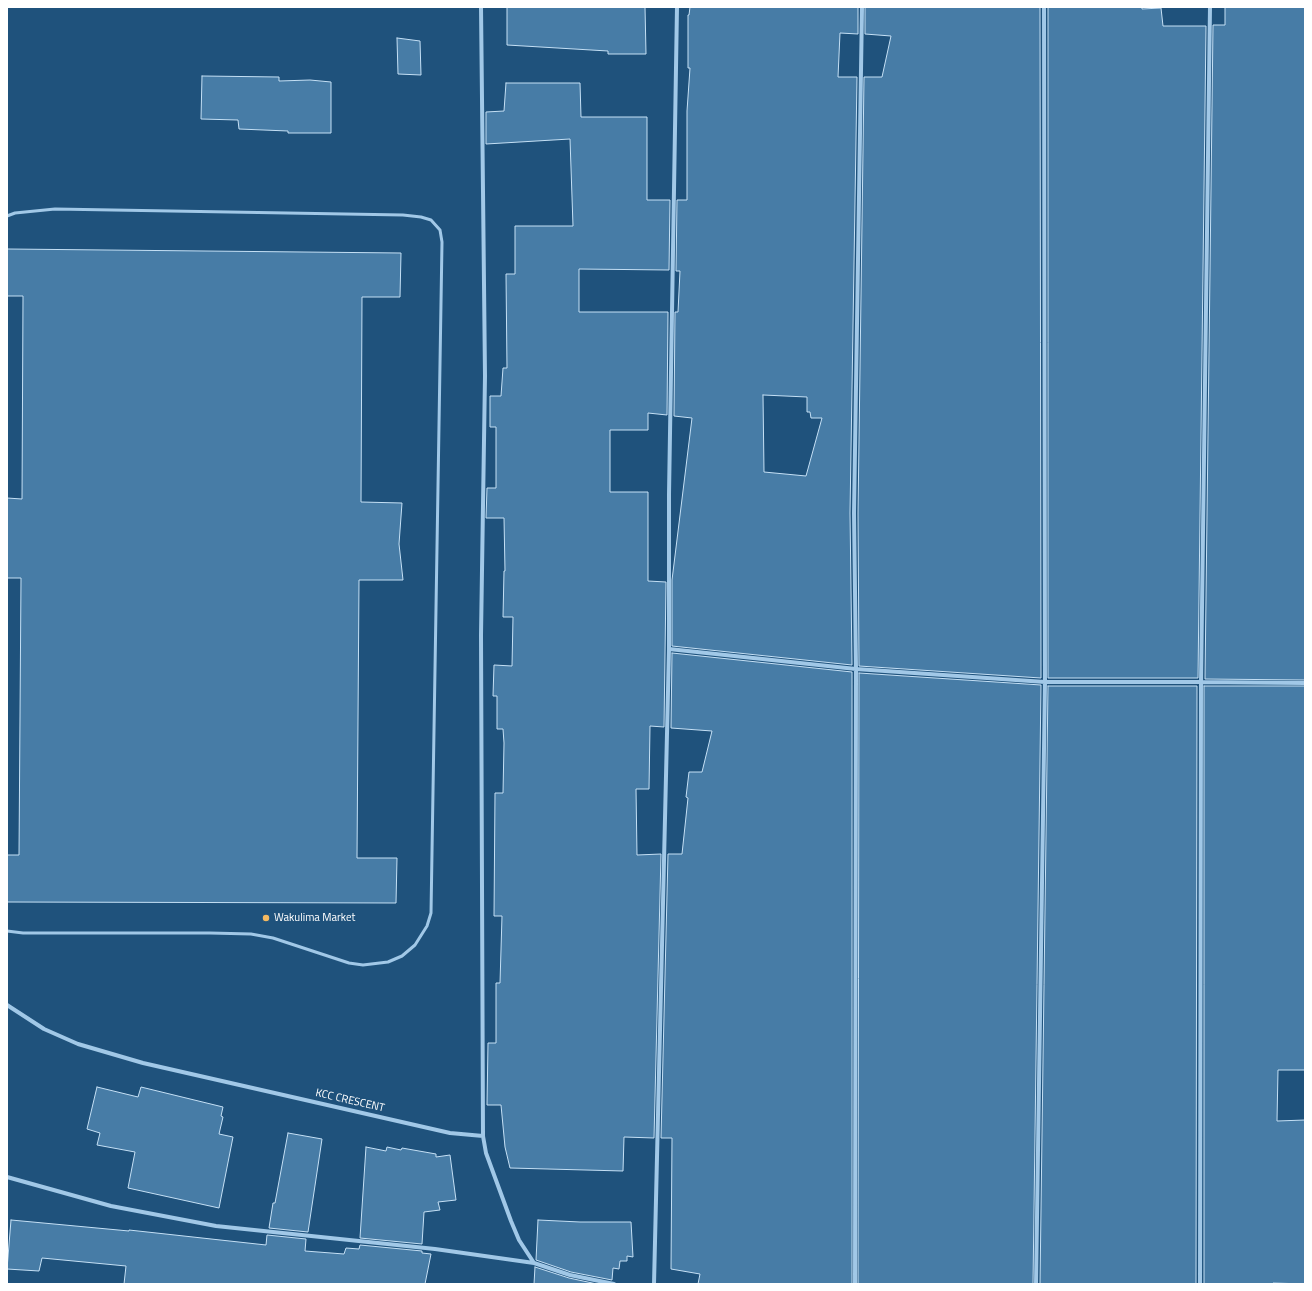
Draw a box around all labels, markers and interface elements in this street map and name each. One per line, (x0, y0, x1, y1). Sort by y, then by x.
place label: Wakulima Market (274, 911, 355, 925)
marker: Wakulima Market (261, 913, 271, 923)
street label: KCC CRESCENT (314, 1087, 386, 1115)

